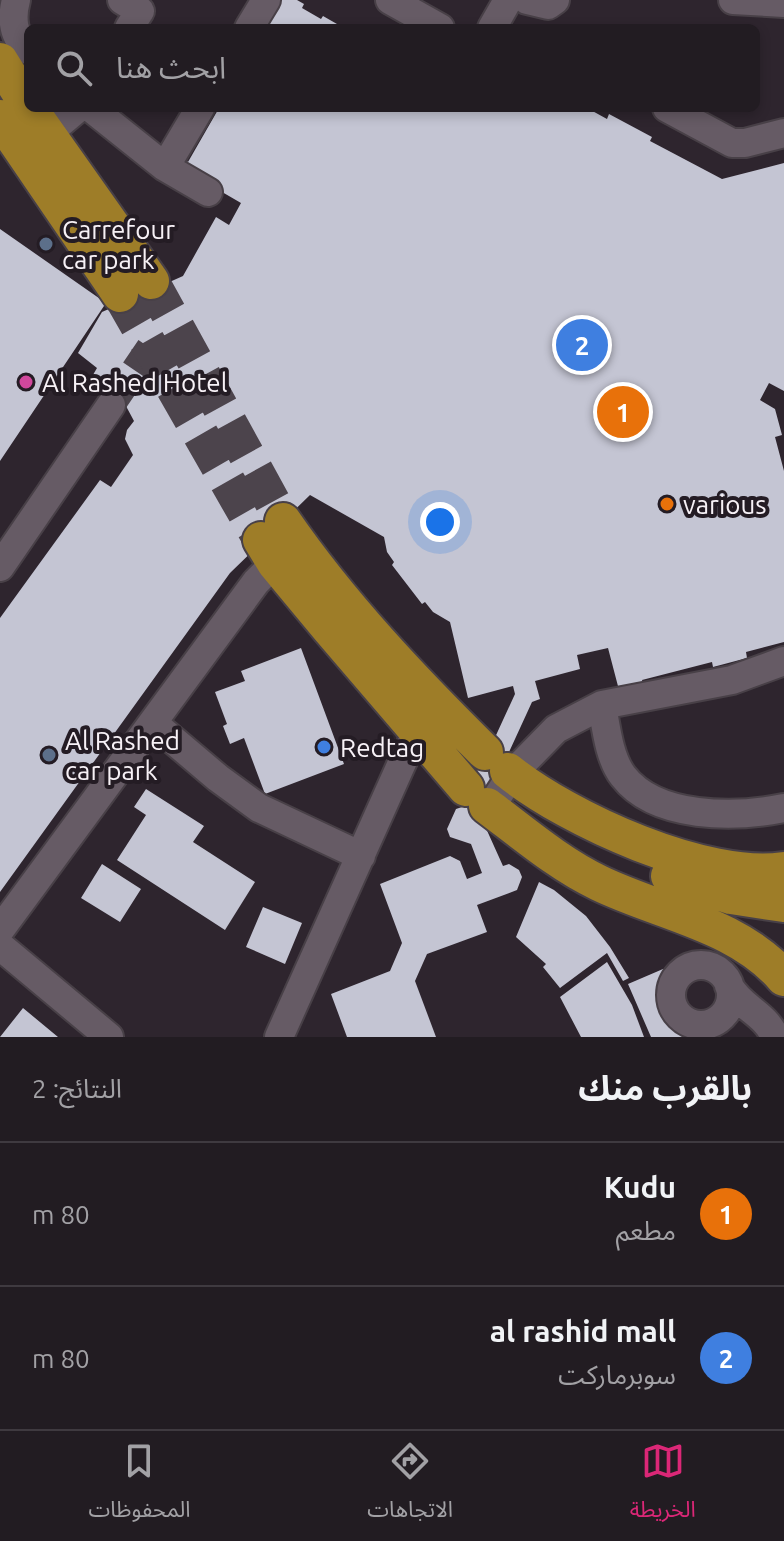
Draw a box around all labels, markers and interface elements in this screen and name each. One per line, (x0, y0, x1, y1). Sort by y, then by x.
search box (24, 24, 760, 112)
icon: search (52, 46, 96, 90)
text: ابحث هنا (116, 50, 226, 84)
place label: Carrefour car park (62, 215, 175, 274)
marker: Carrefour car park (37, 235, 55, 253)
pin: 2 (556, 315, 608, 375)
place label: Al Rashed Hotel (42, 368, 228, 397)
marker: Al Rashed Hotel (17, 373, 35, 391)
pin: 1 (597, 382, 649, 442)
place label: various (683, 490, 767, 519)
marker: various (658, 495, 676, 513)
your location (420, 502, 460, 542)
place label: Al Rashed car park (65, 726, 180, 785)
place label: Redtag (340, 733, 424, 762)
marker: Redtag (315, 738, 333, 756)
marker: Al Rashed car park (40, 746, 58, 764)
text: بالقرب منك (578, 1068, 752, 1106)
text: النتائج: 2 (32, 1074, 122, 1103)
text: Kudu (604, 1170, 676, 1204)
text: 80 m (32, 1200, 90, 1229)
text: 1 (719, 1200, 733, 1229)
text: مطعم (616, 1216, 676, 1245)
text: al rashid mall (490, 1314, 676, 1348)
text: 80 m (32, 1344, 90, 1373)
text: 2 (719, 1344, 733, 1373)
text: سوبرماركت (558, 1360, 676, 1389)
tab: المحفوظات (88, 1439, 190, 1533)
tab: الاتجاهات (367, 1439, 453, 1533)
tab: الخريطة (630, 1439, 696, 1533)

